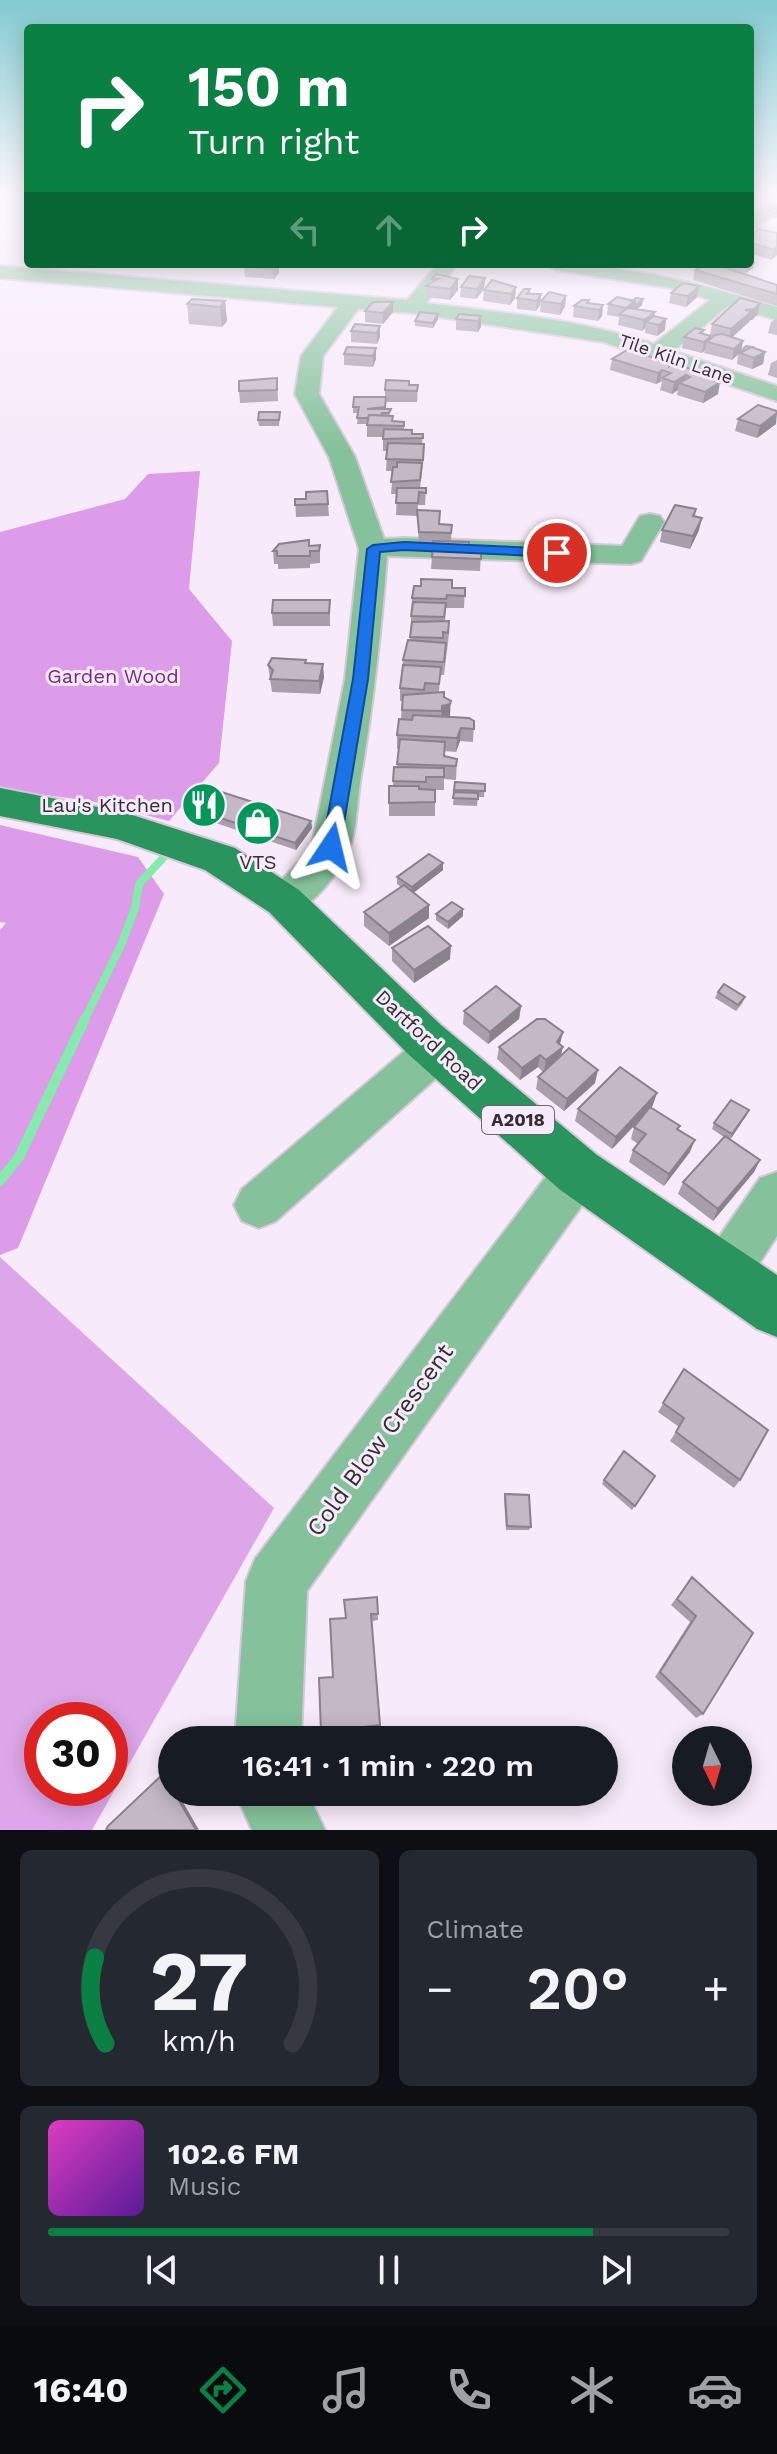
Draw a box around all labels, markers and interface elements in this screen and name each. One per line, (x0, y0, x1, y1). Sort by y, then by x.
text: 150 m (188, 54, 350, 120)
icon: right (56, 56, 160, 160)
text: Turn right (188, 121, 359, 163)
icon: left (283, 208, 327, 252)
icon: ahead (367, 208, 411, 252)
icon: right (451, 208, 495, 252)
street label: Tile Kiln Lane (616, 329, 736, 388)
pin (523, 519, 591, 587)
icon: arrive (535, 531, 579, 575)
park label: Garden Wood (47, 664, 179, 688)
restaurant icon: Lau's Kitchen (180, 781, 228, 829)
place label: Lau's Kitchen (41, 793, 173, 817)
shop icon: VTS (234, 799, 282, 847)
position arrow (289, 805, 373, 889)
place label: VTS (239, 850, 277, 874)
street label: Dartford Road (371, 985, 487, 1095)
road number: A2018 (482, 1106, 554, 1134)
street label: Cold Blow Crescent (301, 1338, 459, 1542)
speed limit sign: 30 (24, 1702, 128, 1806)
north arrow (672, 1726, 752, 1806)
map controls (672, 1726, 752, 1806)
text: 16:41 · 1 min · 220 m (242, 1748, 534, 1783)
text: Climate (427, 1914, 524, 1944)
text: 27 (150, 1933, 249, 2030)
text: 20° (526, 1953, 629, 2024)
text: − (427, 1963, 453, 2015)
text: + (702, 1963, 729, 2015)
text: km/h (162, 2024, 236, 2058)
text: 102.6 FM (168, 2136, 299, 2171)
text: Music (168, 2171, 241, 2201)
icon: previous (140, 2248, 184, 2292)
icon: pause (367, 2248, 411, 2292)
icon: next (594, 2248, 638, 2292)
icon: directions (195, 2362, 251, 2418)
icon: music (318, 2362, 374, 2418)
icon: phone (441, 2362, 497, 2418)
icon: climate (564, 2362, 620, 2418)
icon: car (687, 2362, 743, 2418)
text: 16:40 (33, 2369, 129, 2411)

